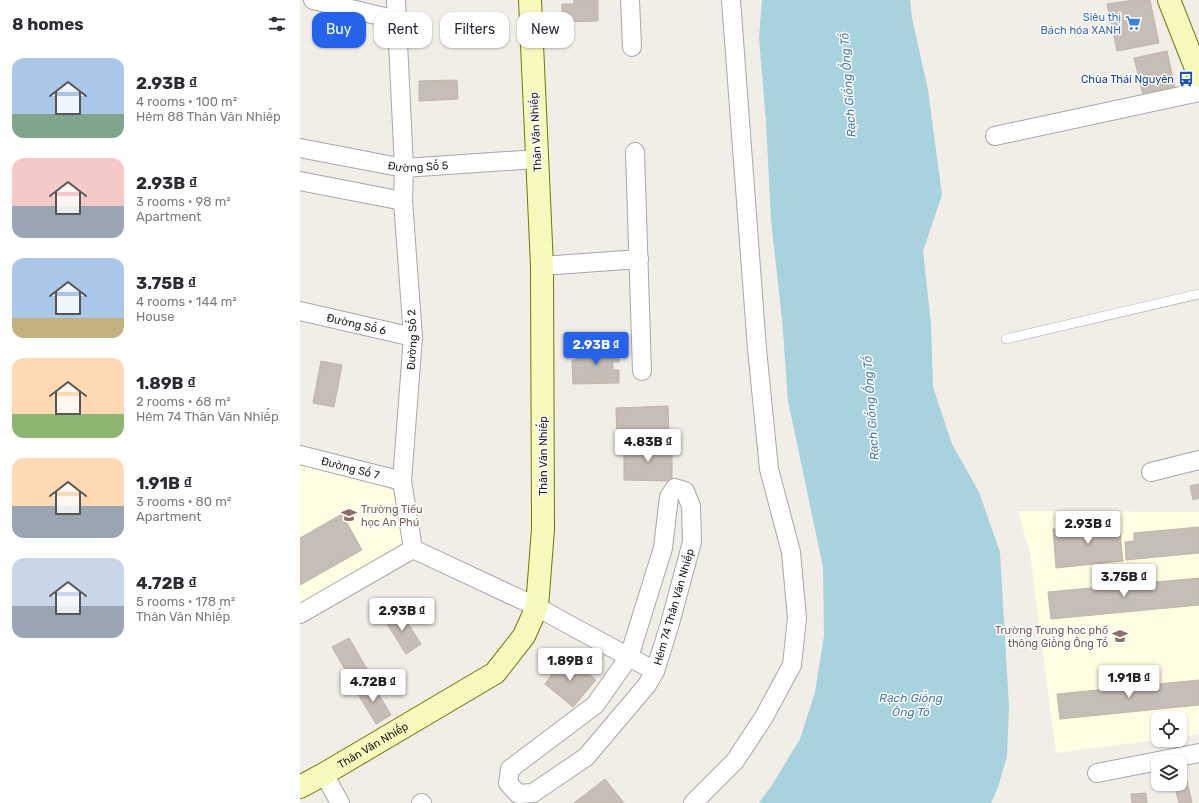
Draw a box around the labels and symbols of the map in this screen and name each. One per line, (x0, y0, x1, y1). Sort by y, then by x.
place label: Siêu thị Bách hóa XANH (1041, 11, 1121, 37)
supermarket icon: Siêu thị Bách hóa XANH (1124, 14, 1142, 32)
water label: Rạch Giống Ống Tố (835, 31, 859, 138)
bus stop icon: Chùa Thái Nguyên (1177, 70, 1195, 88)
place label: Chùa Thái Nguyên (1081, 73, 1174, 86)
street label: Thân Văn Nhiếp (526, 92, 545, 172)
street label: Đường Số 5 (387, 158, 449, 175)
street label: Đường Số 2 (404, 309, 420, 370)
street label: Đường Số 6 (325, 311, 388, 337)
pin: 2.93B ₫ (559, 332, 633, 366)
water label: Rạch Giống Ống Tố (858, 354, 882, 461)
street label: Thân Văn Nhiếp (535, 416, 550, 496)
pin: 4.83B ₫ (611, 429, 685, 463)
street label: Đường Số 7 (320, 454, 381, 482)
place label: Trường Tiểu học An Phú (361, 503, 423, 529)
school or university icon: Trường Tiểu học An Phú (340, 506, 358, 524)
pin: 2.93B ₫ (1051, 511, 1125, 545)
street label: Hẻm 74 Thân Văn Nhiếp (650, 547, 697, 667)
pin: 3.75B ₫ (1087, 564, 1161, 598)
pin: 2.93B ₫ (365, 598, 439, 632)
place label: Trường Trung học phổ thông Giồng Ông Tố (995, 624, 1108, 650)
school or university icon: Trường Trung học phổ thông Giồng Ông Tố (1111, 627, 1129, 645)
pin: 1.89B ₫ (533, 648, 607, 682)
pin: 1.91B ₫ (1092, 665, 1166, 699)
pin: 4.72B ₫ (336, 669, 410, 703)
water label: Rạch Giồng Ông Tố (879, 690, 943, 719)
street label: Thân Văn Nhiếp (335, 719, 410, 771)

